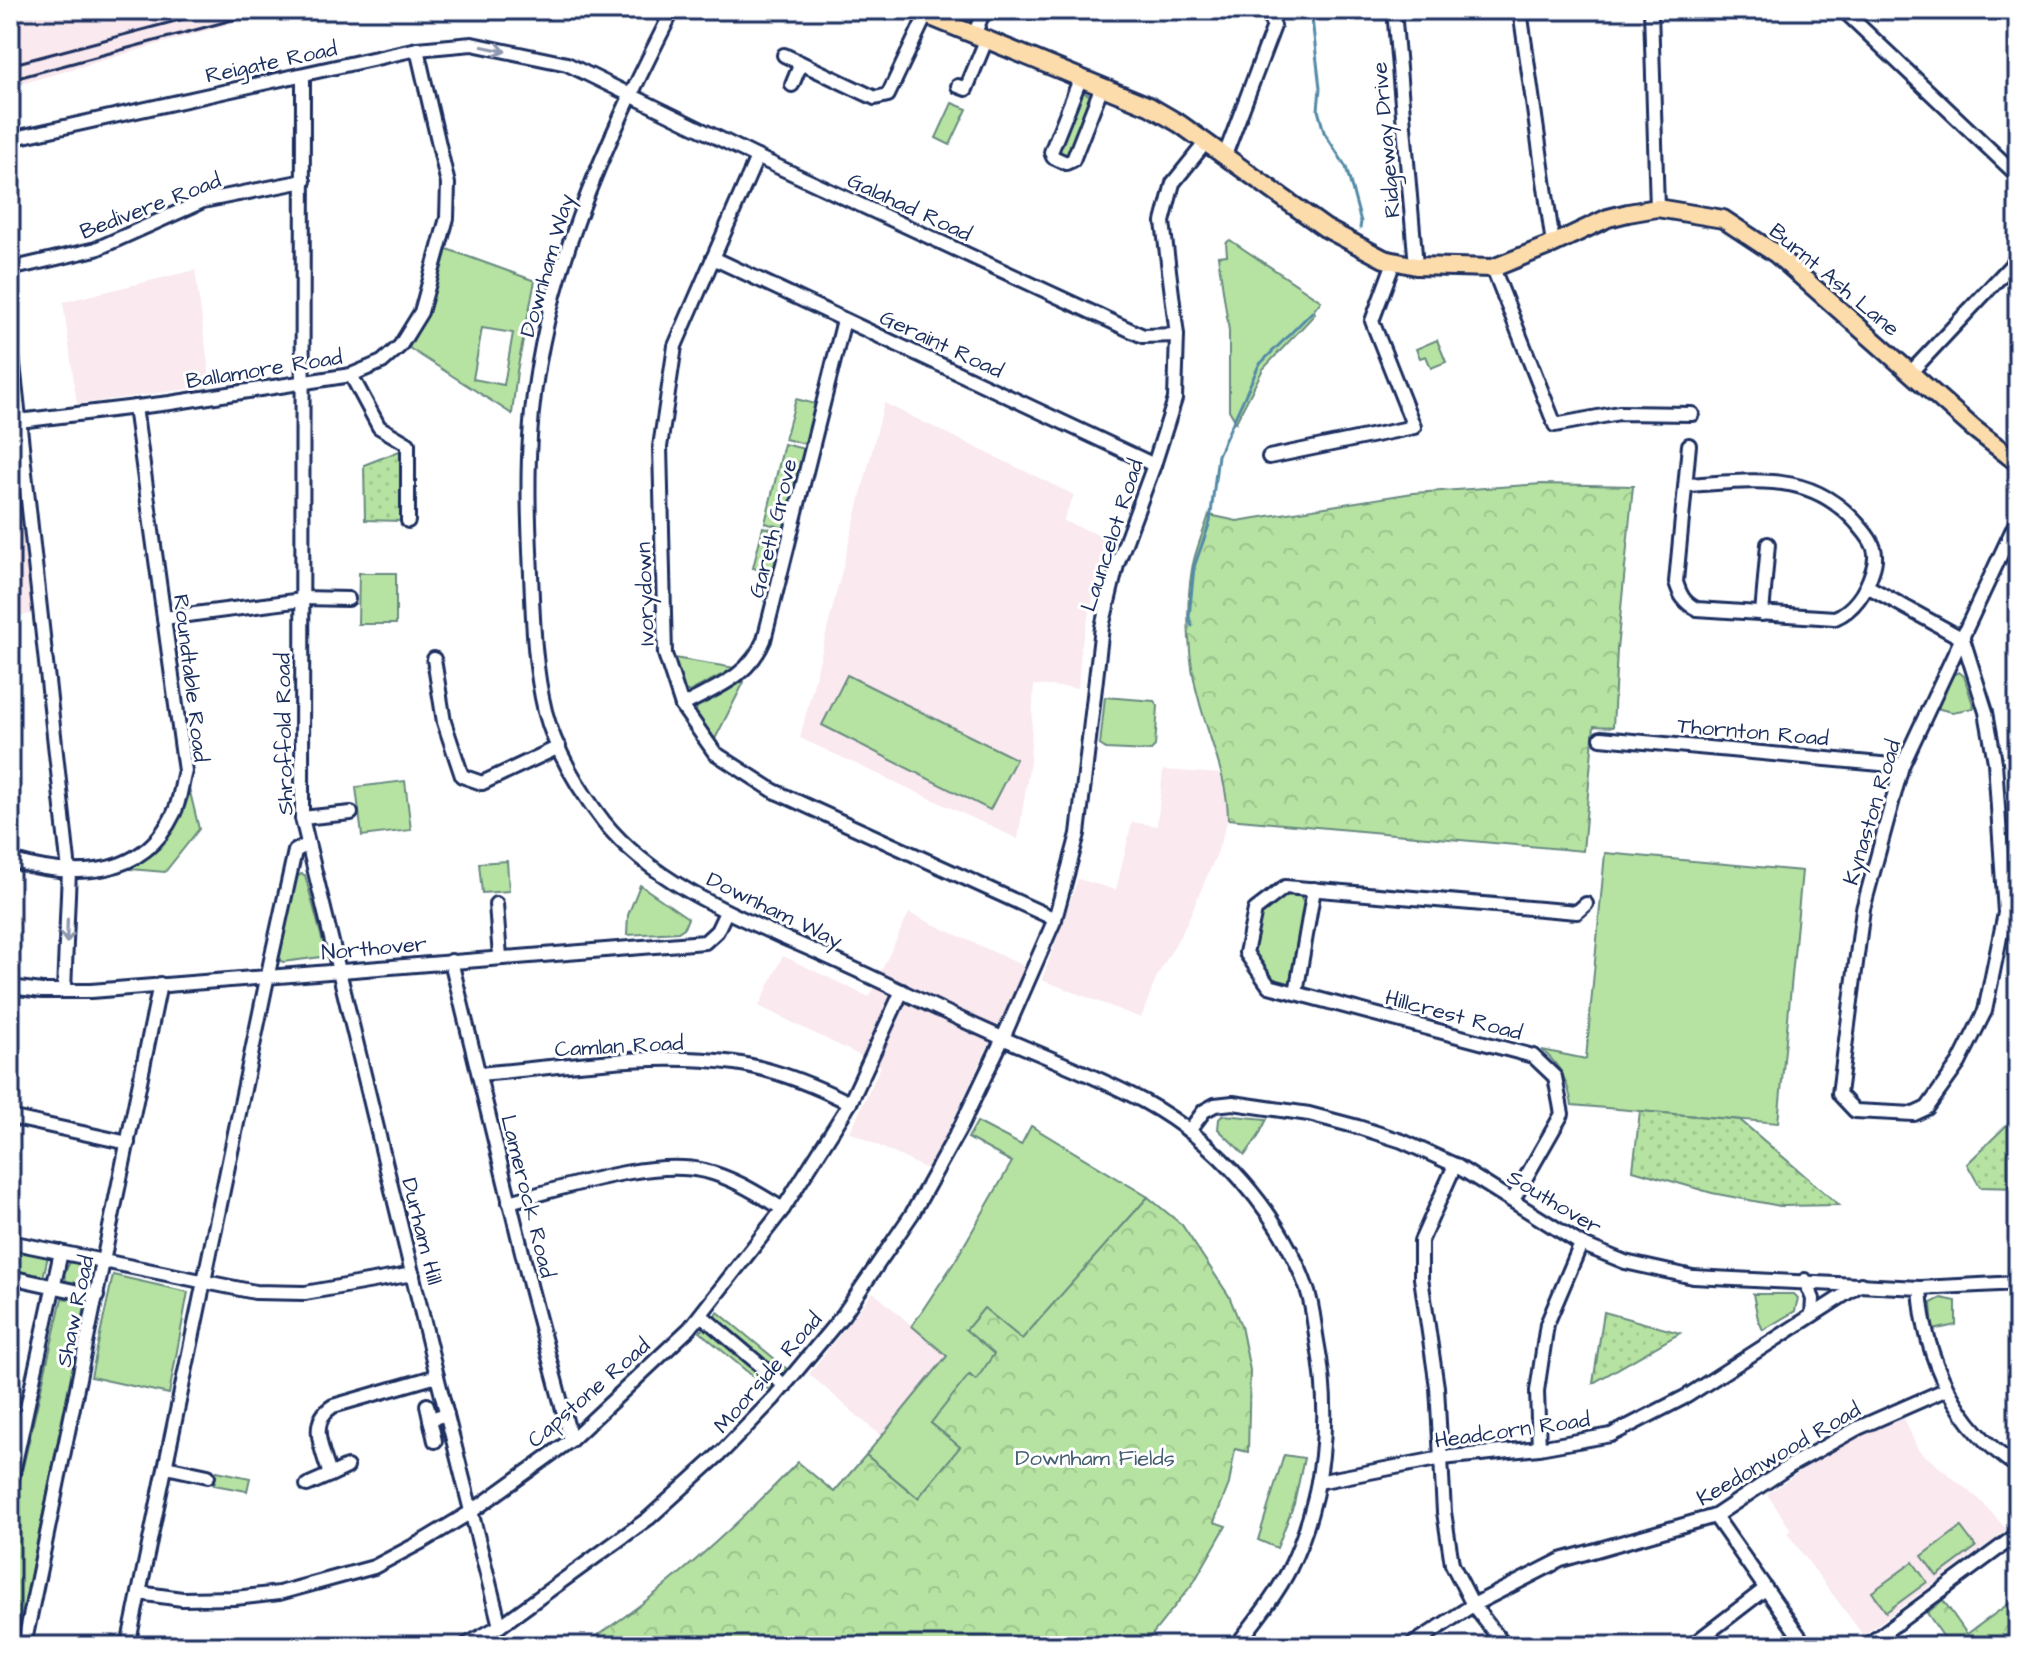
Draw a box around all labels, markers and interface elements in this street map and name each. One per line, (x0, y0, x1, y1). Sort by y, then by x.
street label: Reigate Road (203, 33, 340, 92)
one-way arrow (481, 42, 507, 57)
street label: Ridgeway Drive (1364, 60, 1410, 219)
street label: Bedivere Road (76, 165, 226, 248)
street label: Galahad Road (842, 165, 977, 250)
street label: Downham Way (512, 190, 584, 341)
street label: Burnt Ash Lane (1762, 216, 1906, 344)
street label: Geraint Road (875, 302, 1008, 387)
street label: Ballamore Road (184, 342, 345, 397)
street label: Launcelot Road (1073, 455, 1152, 616)
street label: Gareth Grove (741, 456, 806, 601)
street label: Ivorydown (628, 542, 664, 646)
street label: Roundtable Road (165, 593, 216, 764)
street label: Shroffold Road (268, 653, 301, 815)
street label: Thornton Road (1676, 710, 1830, 755)
street label: Kynaston Road (1836, 736, 1910, 889)
street label: Downham Way (701, 864, 847, 957)
one-way arrow (59, 917, 74, 944)
street label: Northover (320, 928, 428, 969)
street label: Hillcrest Road (1382, 982, 1526, 1049)
street label: Camlan Road (554, 1028, 684, 1065)
street label: Lamerock Road (492, 1112, 563, 1281)
street label: Southover (1501, 1162, 1607, 1243)
street label: Durham Hill (393, 1175, 450, 1288)
street label: Shaw Road (49, 1253, 102, 1370)
street label: Moorside Road (707, 1305, 830, 1441)
street label: Capstone Road (521, 1331, 657, 1455)
street label: Keedonwood Road (1691, 1395, 1867, 1514)
street label: Headcorn Road (1433, 1404, 1592, 1457)
park label: Downham Fields (1015, 1443, 1175, 1474)

